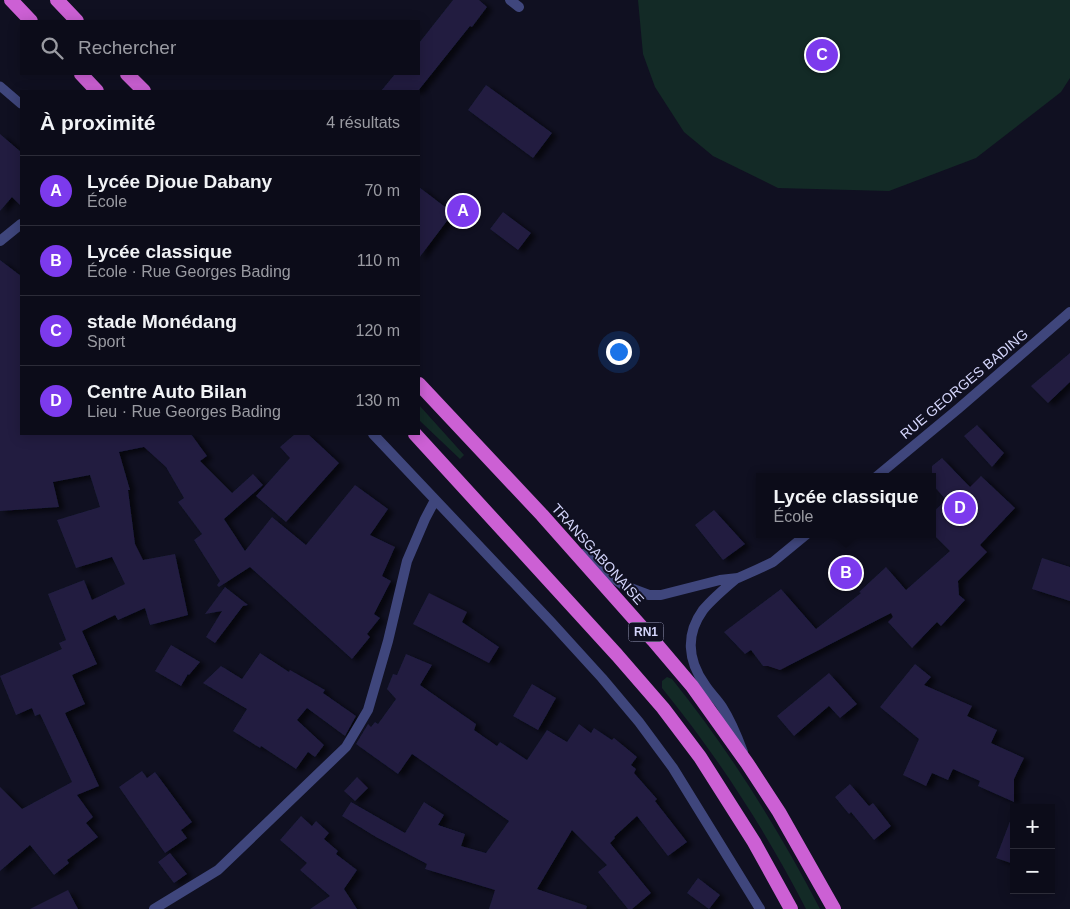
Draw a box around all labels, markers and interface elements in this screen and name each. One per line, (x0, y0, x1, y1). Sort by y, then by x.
search box (20, 20, 420, 75)
icon: search (38, 34, 66, 62)
pin: C (806, 36, 838, 74)
text: Rechercher (78, 37, 176, 58)
text: À proximité (40, 111, 156, 134)
text: 4 résultats (326, 114, 400, 131)
text: Lycée Djoue Dabany (87, 171, 272, 192)
text: A (50, 182, 62, 199)
text: 70 m (364, 182, 400, 199)
pin: A (447, 192, 479, 230)
text: École (87, 193, 127, 210)
text: Lycée classique (87, 241, 232, 262)
text: B (50, 252, 62, 269)
text: 110 m (357, 252, 400, 269)
text: École · Rue Georges Bading (87, 263, 291, 280)
text: stade Monédang (87, 311, 237, 332)
text: C (50, 322, 62, 339)
text: 120 m (356, 322, 400, 339)
street label: RUE GEORGES BADING (897, 326, 1031, 442)
text: Sport (87, 333, 125, 350)
your location (606, 339, 632, 365)
text: Centre Auto Bilan (87, 381, 247, 402)
text: D (50, 392, 62, 409)
text: 130 m (356, 392, 400, 409)
text: Lieu · Rue Georges Bading (87, 403, 281, 420)
popup (756, 473, 936, 538)
text: Lycée classique (773, 486, 919, 507)
pin: D (944, 489, 976, 527)
street label: TRANSGABONAISE (549, 500, 647, 608)
text: École (773, 508, 814, 525)
pin: B (830, 554, 862, 592)
road number: RN1 (628, 622, 664, 642)
map controls (1010, 804, 1055, 894)
button: + (1010, 804, 1055, 849)
button: − (1010, 849, 1055, 894)

